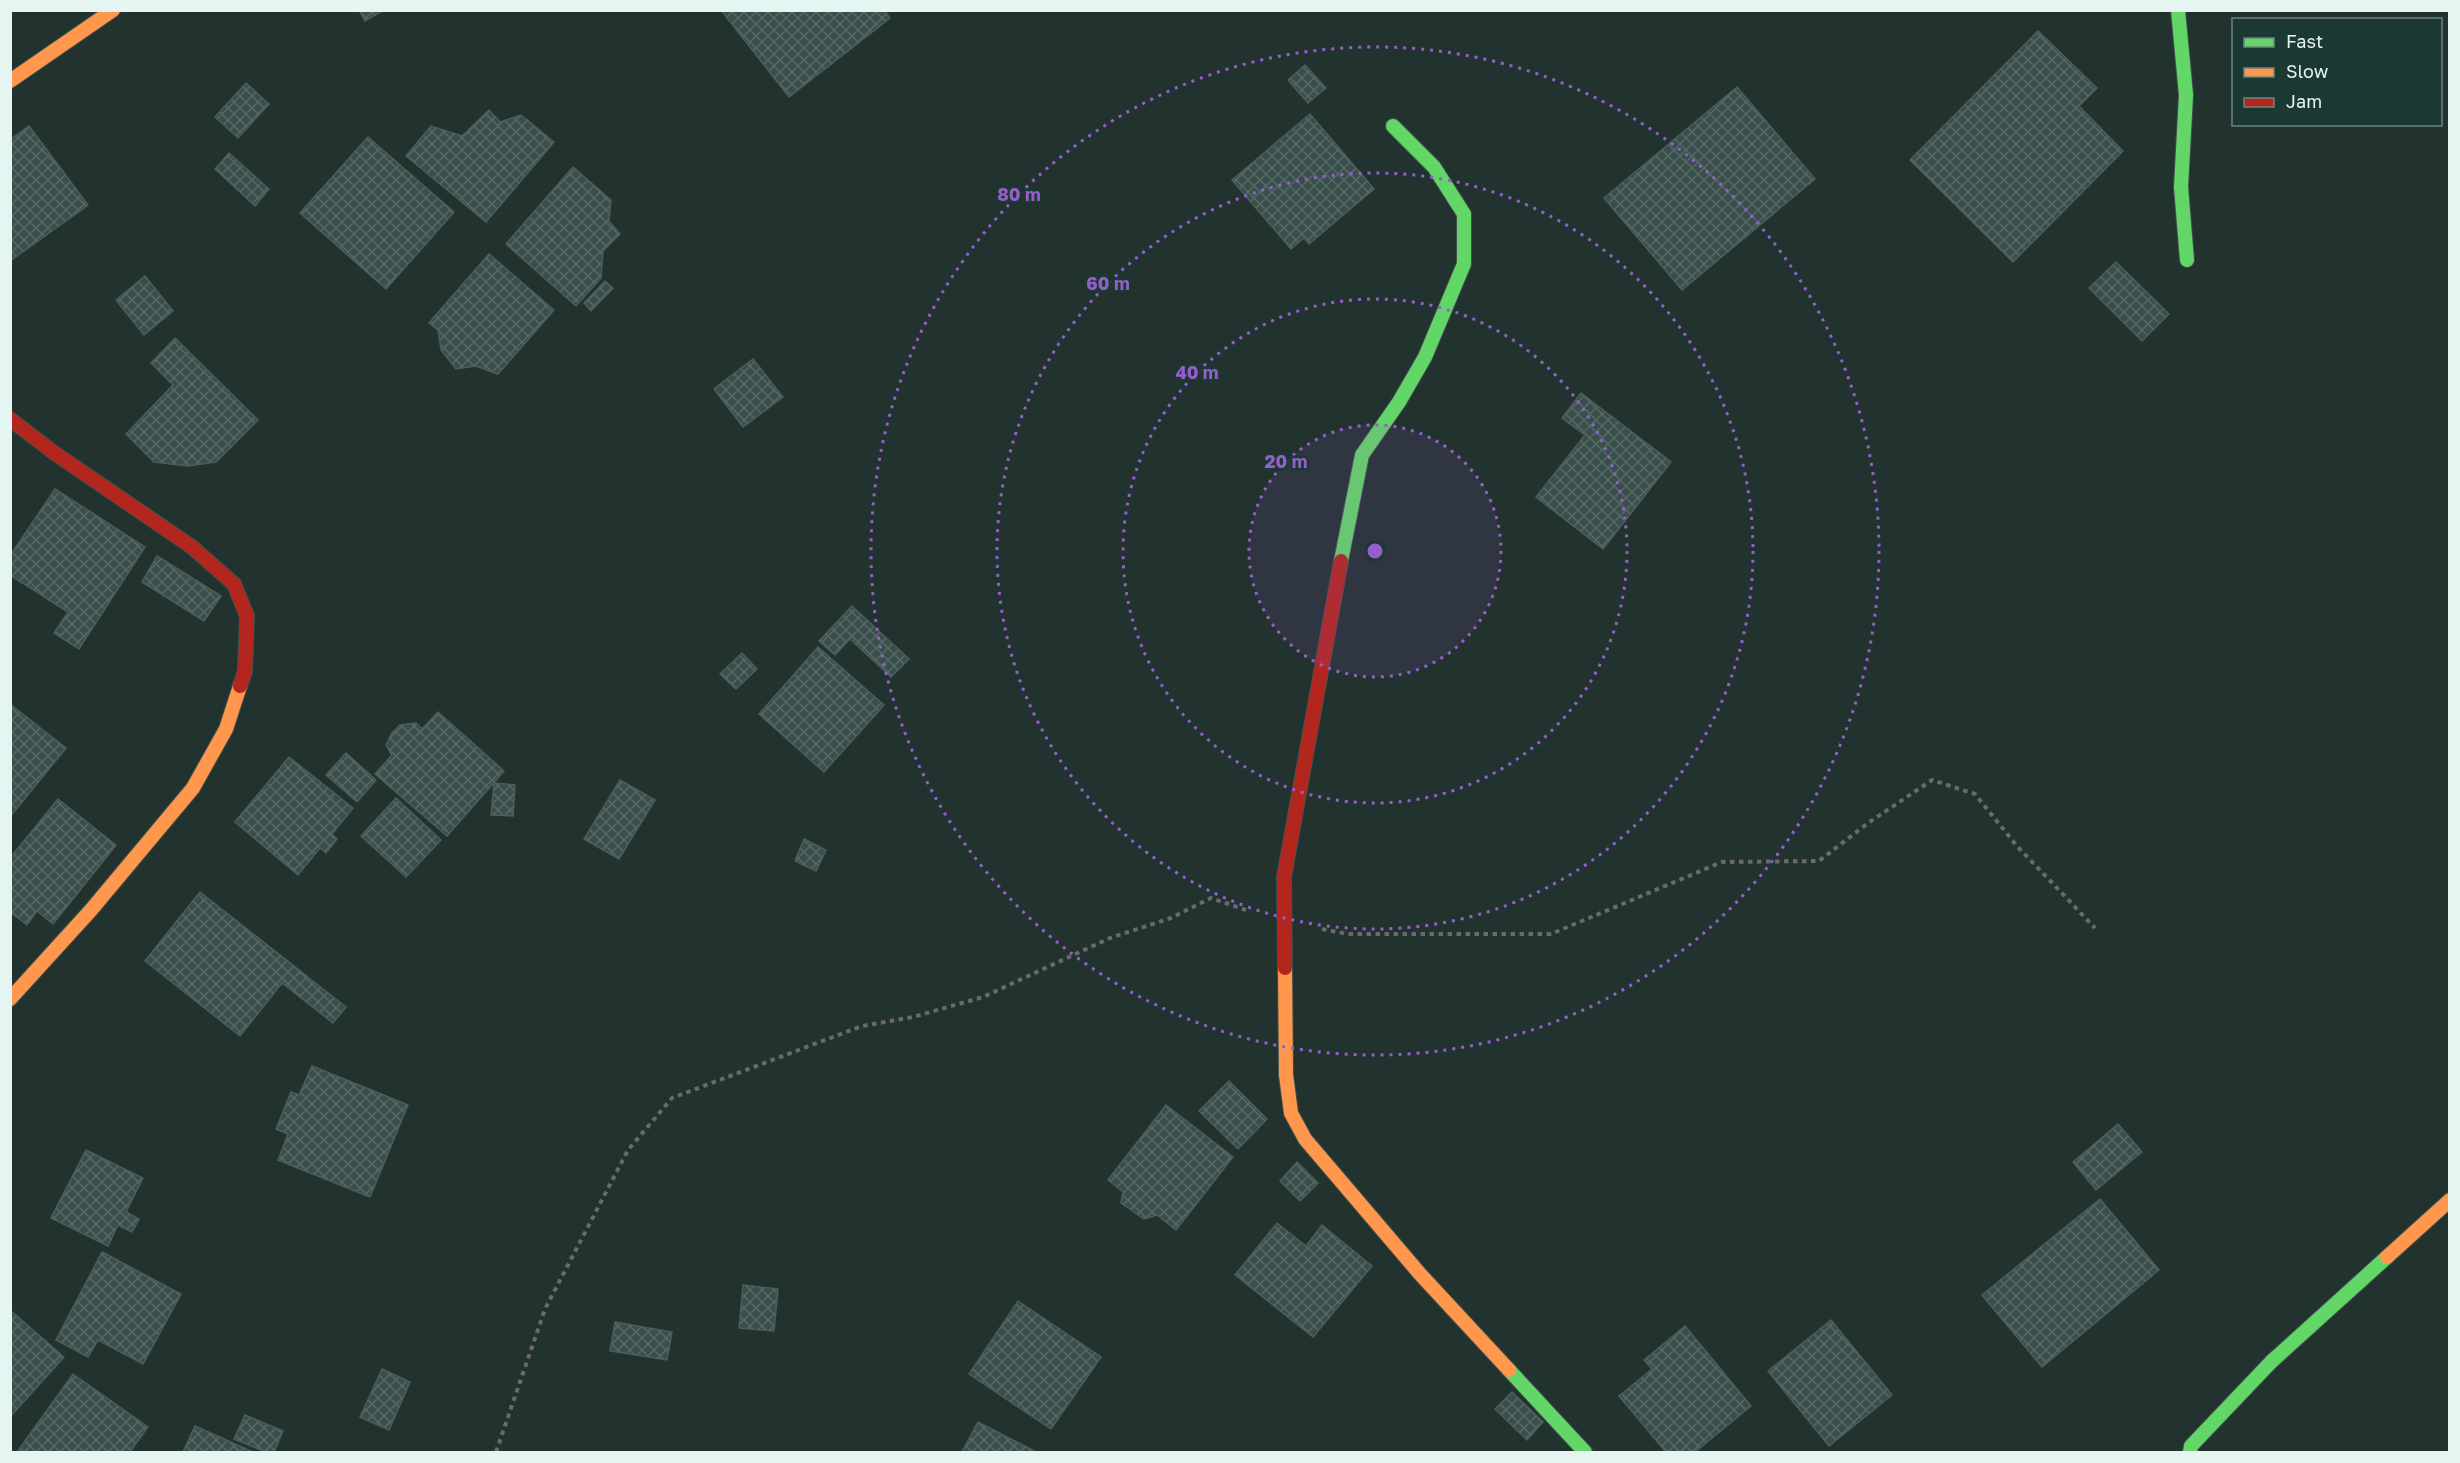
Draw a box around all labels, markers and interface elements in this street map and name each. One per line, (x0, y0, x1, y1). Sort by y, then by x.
legend (2232, 18, 2442, 126)
text: Fast (2286, 30, 2323, 52)
text: Slow (2286, 60, 2329, 82)
text: Jam (2286, 90, 2322, 112)
text: 80 m (997, 183, 1041, 205)
text: 60 m (1086, 272, 1130, 294)
text: 40 m (1175, 361, 1219, 383)
text: 20 m (1265, 450, 1307, 472)
centre of rings (1365, 541, 1385, 561)

